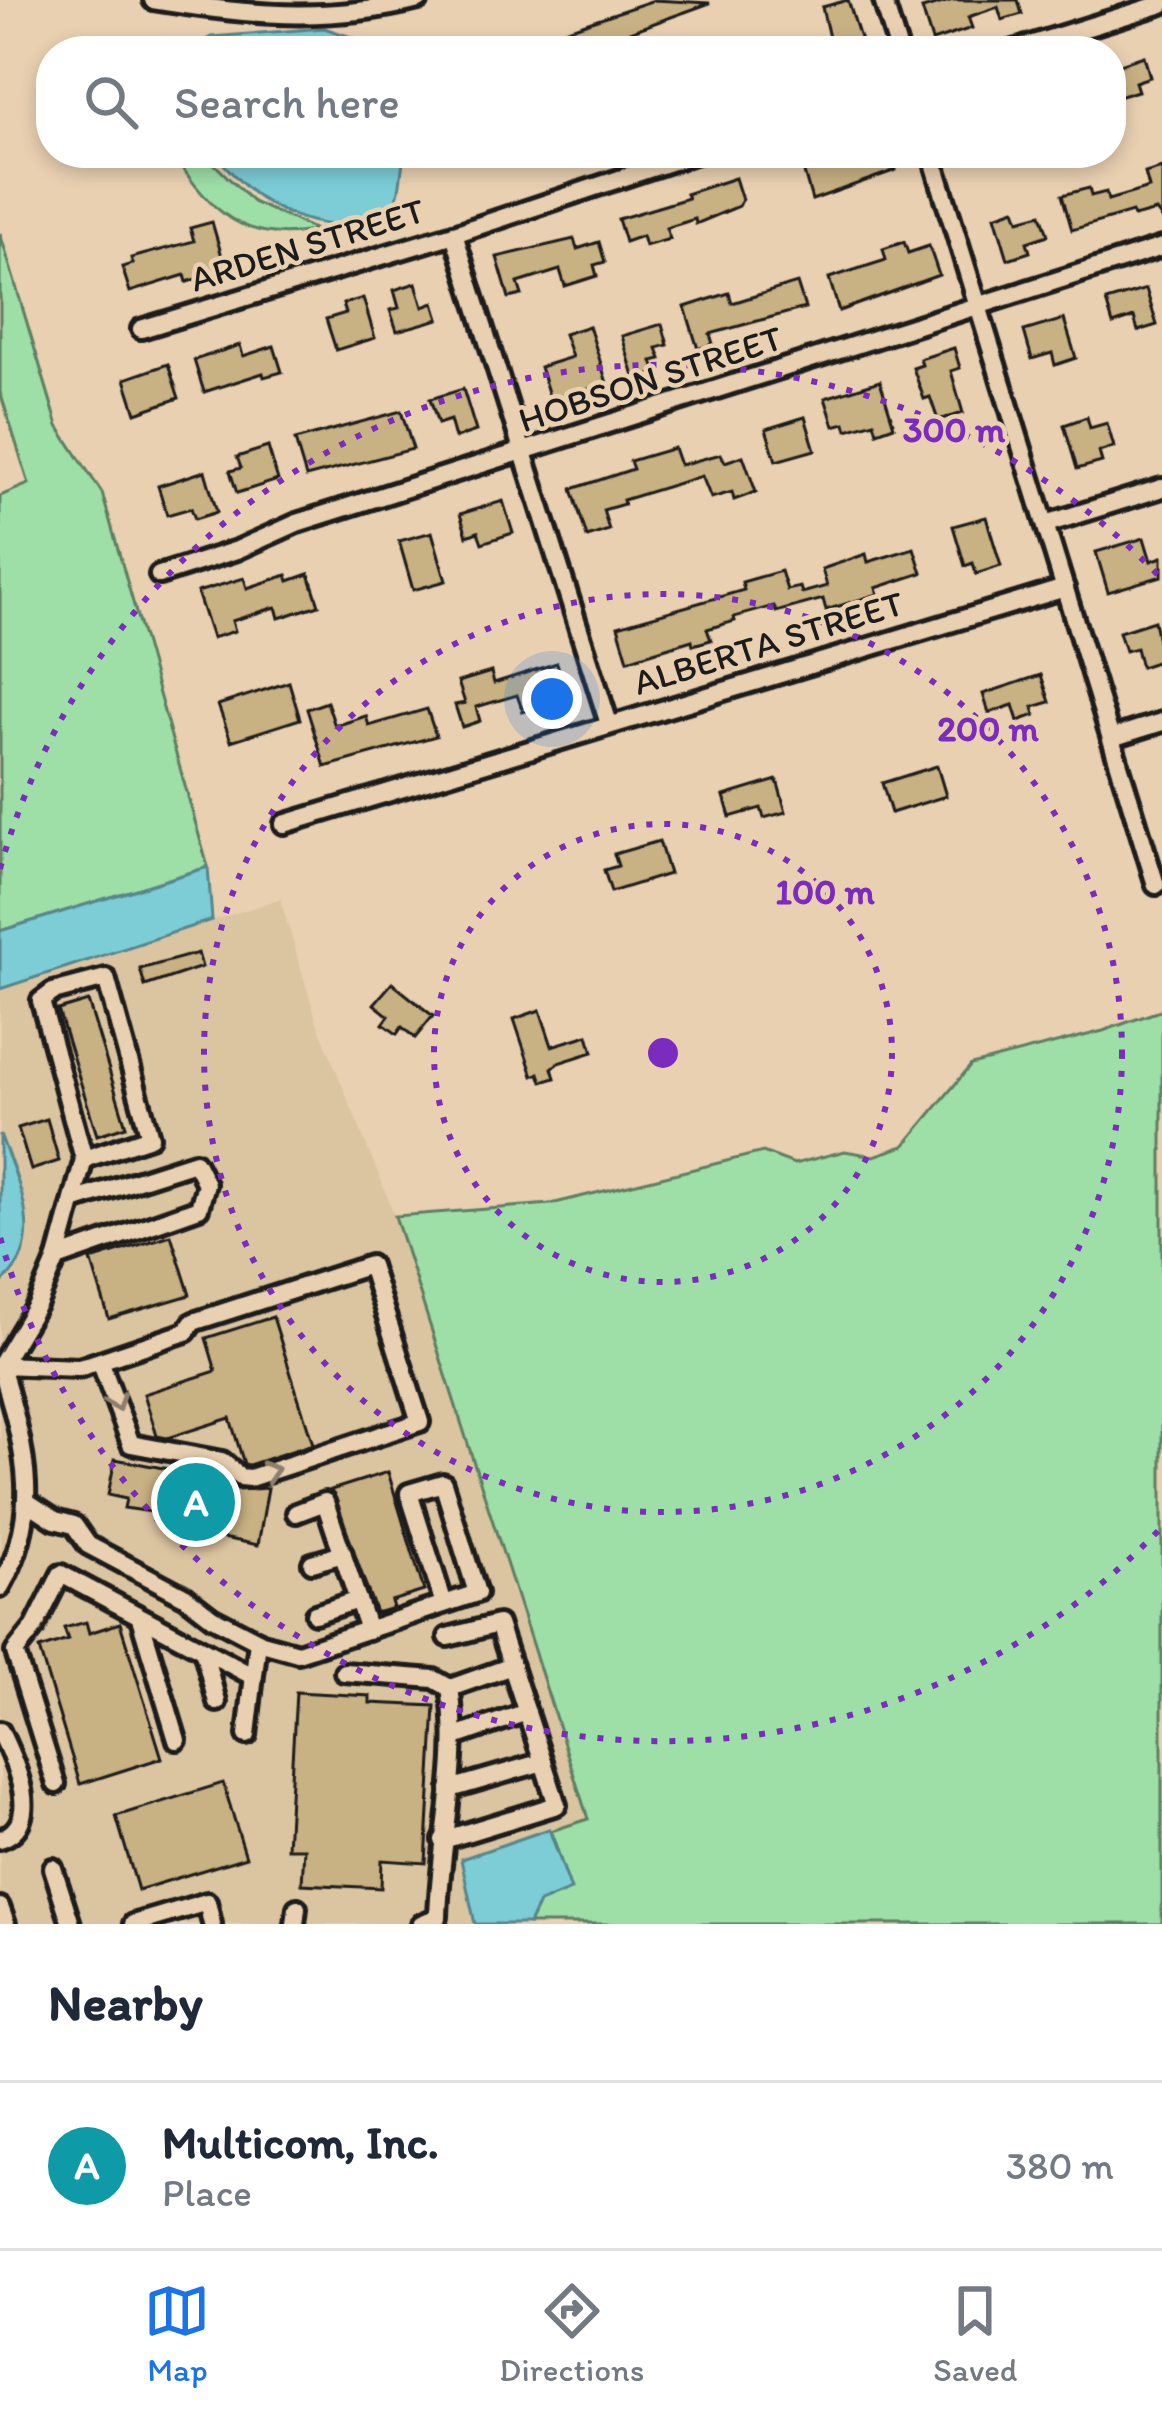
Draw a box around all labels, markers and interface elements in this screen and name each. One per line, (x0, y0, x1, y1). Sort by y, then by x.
search box (36, 36, 1126, 168)
icon: search (78, 69, 144, 135)
text: Search here (174, 75, 400, 129)
street label: ARDEN STREET (185, 188, 430, 301)
street label: HOBSON STREET (513, 316, 787, 441)
text: 300 m (903, 408, 1006, 451)
street label: ALBERTA STREET (628, 581, 908, 704)
your location (522, 669, 582, 729)
text: 200 m (937, 707, 1040, 750)
text: 100 m (775, 870, 875, 913)
centre of rings (642, 1032, 684, 1074)
one-way arrow (101, 1391, 126, 1412)
pin: A (157, 1457, 235, 1547)
one-way arrow (260, 1461, 281, 1486)
text: Nearby (48, 1972, 203, 2033)
text: Multicom, Inc. (162, 2115, 439, 2169)
text: A (75, 2142, 99, 2189)
text: 380 m (1006, 2142, 1114, 2189)
text: Place (162, 2169, 252, 2216)
tab: Map (144, 2278, 210, 2389)
tab: Directions (499, 2278, 644, 2389)
tab: Saved (933, 2278, 1018, 2389)

